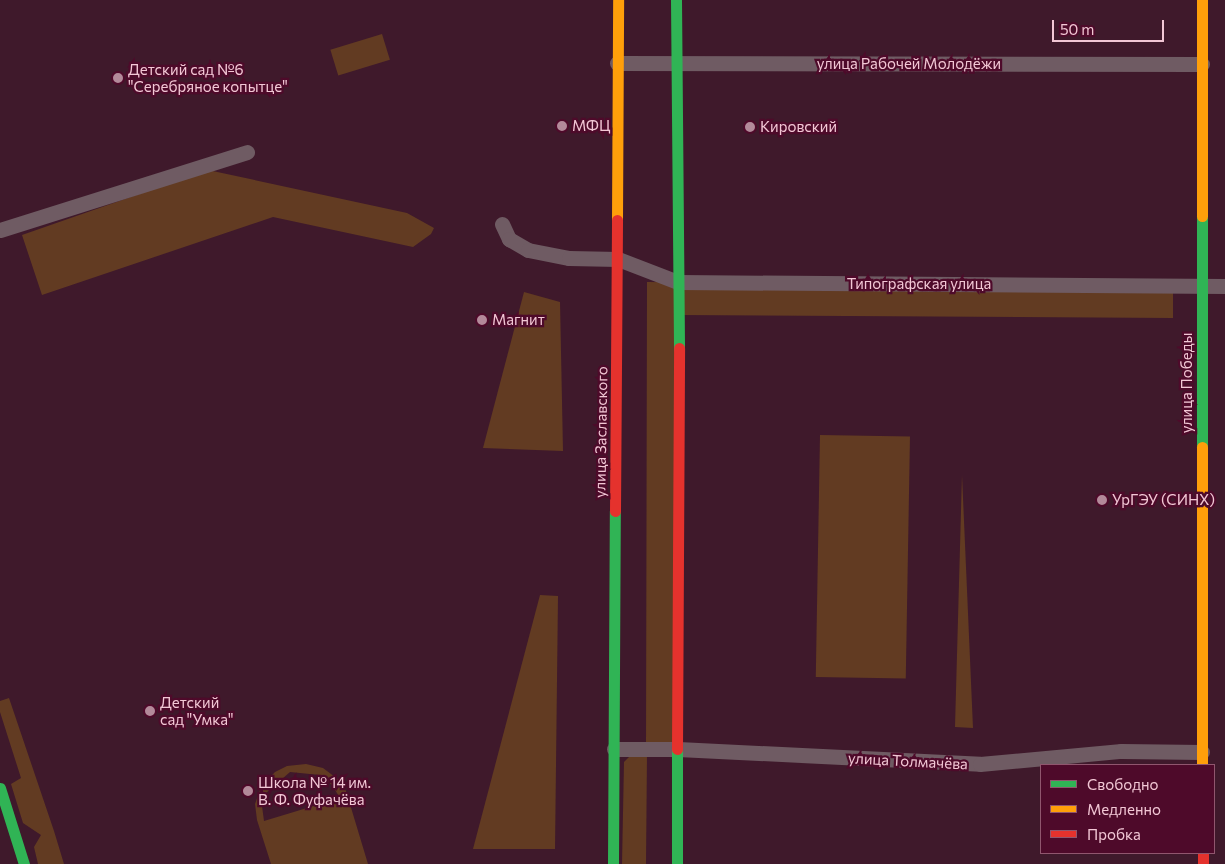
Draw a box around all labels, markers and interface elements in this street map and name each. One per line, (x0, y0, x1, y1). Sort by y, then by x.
scale bar (1055, 10, 1168, 42)
text: 50 m (1060, 20, 1094, 38)
street label: улица Рабочей Молодёжи (817, 55, 1001, 73)
place label: Детский сад №6 "Серебряное копытце" (128, 60, 288, 95)
marker: Детский сад №6 "Серебряное копытце" (112, 72, 124, 84)
place label: МФЦ (572, 117, 610, 135)
place label: Кировский (760, 118, 837, 136)
marker: МФЦ (556, 120, 568, 132)
marker: Кировский (744, 121, 756, 133)
street label: Типографская улица (847, 275, 991, 293)
place label: Магнит (492, 311, 545, 329)
marker: Магнит (476, 314, 488, 326)
street label: улица Победы (1178, 333, 1196, 433)
street label: улица Заславского (591, 366, 611, 498)
place label: УрГЭУ (СИНХ) (1112, 491, 1215, 509)
marker: УрГЭУ (СИНХ) (1096, 494, 1108, 506)
place label: Детский сад "Умка" (160, 693, 234, 728)
marker: Детский сад "Умка" (144, 705, 156, 717)
street label: улица Толмачёва (848, 749, 968, 773)
legend (1040, 764, 1215, 854)
place label: Школа № 14 им. В. Ф. Фуфачёва (258, 773, 371, 808)
text: Свободно (1087, 775, 1158, 793)
marker: Школа № 14 им. В. Ф. Фуфачёва (242, 785, 254, 797)
text: Медленно (1087, 800, 1161, 818)
text: Пробка (1087, 825, 1141, 843)

